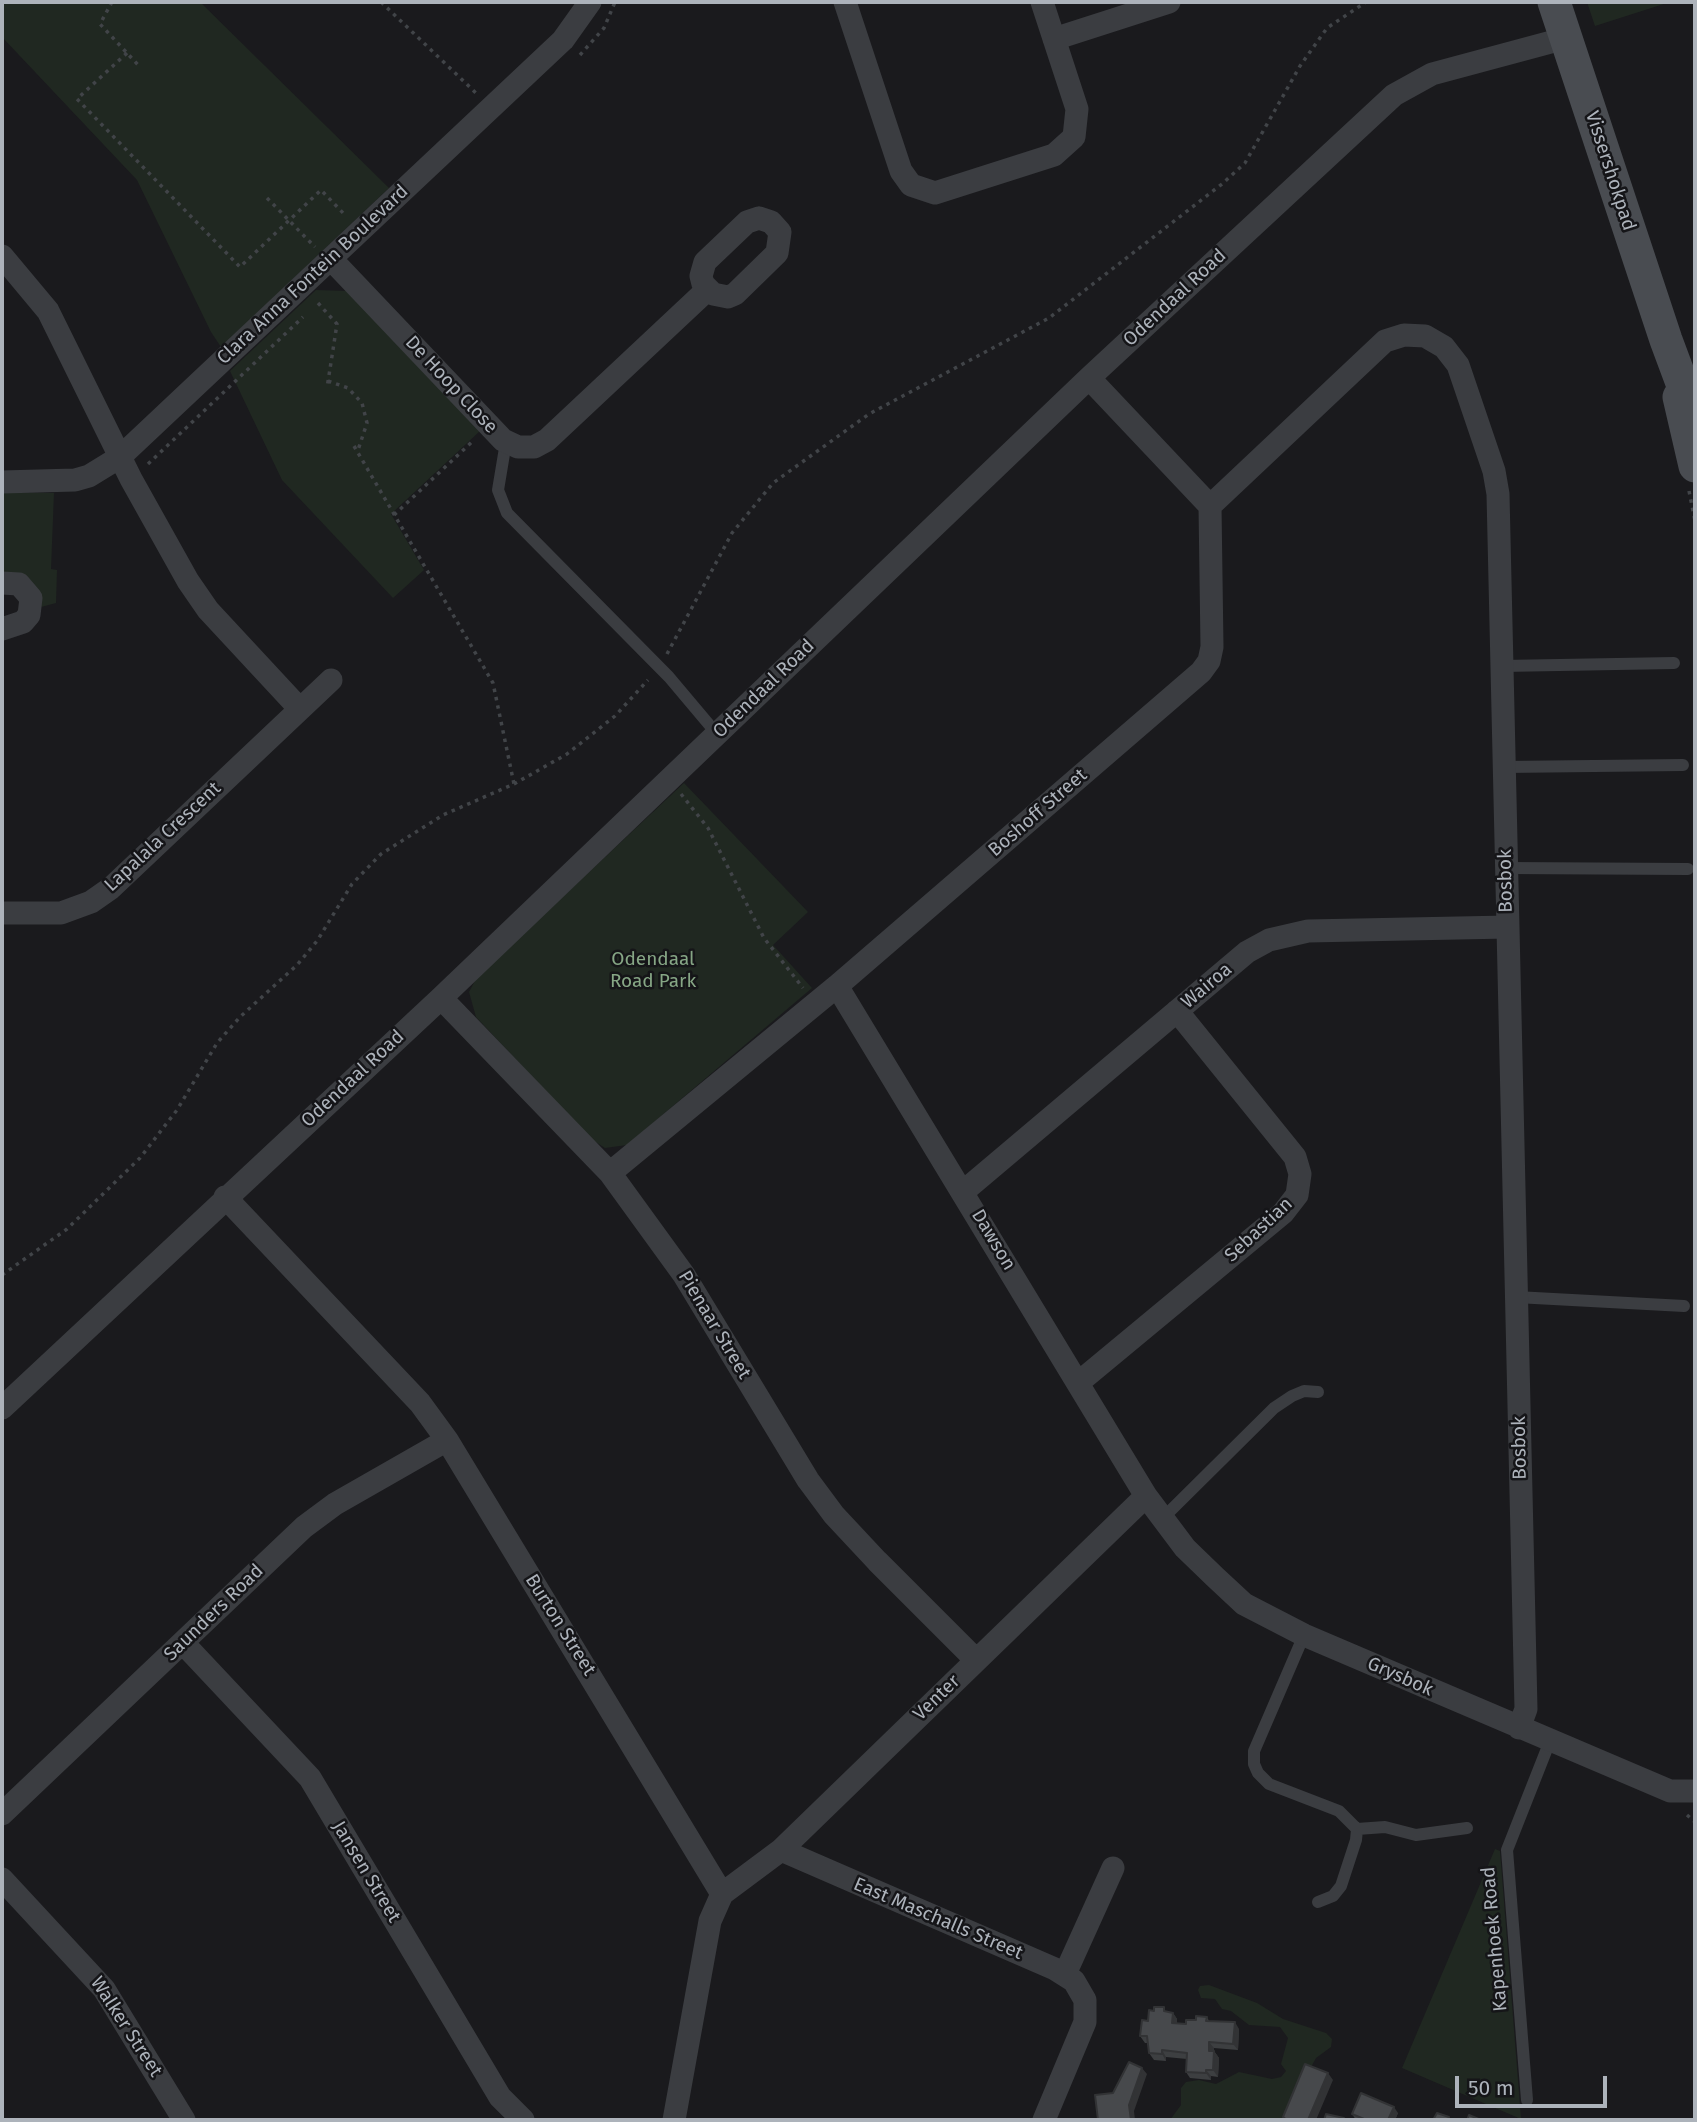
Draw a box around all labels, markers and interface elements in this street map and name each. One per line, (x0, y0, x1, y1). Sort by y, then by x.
street label: Vissershokpad (1580, 108, 1640, 234)
street label: Clara Anna Fontein Boulevard (213, 180, 413, 370)
street label: Odendaal Road (1119, 245, 1231, 351)
street label: De Hoop Close (400, 331, 502, 439)
street label: Odendaal Road (709, 635, 819, 743)
street label: Boshoff Street (984, 764, 1092, 862)
street label: Lapalala Crescent (100, 777, 226, 897)
street label: Bosbok (1494, 849, 1518, 913)
park label: Odendaal Road Park (610, 949, 696, 993)
street label: Wairoa (1177, 958, 1237, 1014)
street label: Odendaal Road (297, 1026, 409, 1132)
street label: Sebastian (1220, 1193, 1298, 1267)
street label: Dawson (966, 1205, 1020, 1275)
street label: Pienaar Street (673, 1267, 755, 1383)
street label: Bosbok (1508, 1416, 1532, 1480)
street label: Saunders Road (160, 1560, 268, 1666)
street label: Burton Street (520, 1570, 600, 1680)
street label: Grysbok (1364, 1652, 1436, 1702)
street label: Venter (909, 1670, 965, 1726)
street label: Jansen Street (327, 1817, 405, 1927)
street label: Kapenhoek Road (1477, 1866, 1513, 2012)
street label: East Maschalls Street (850, 1873, 1026, 1965)
street label: Walker Street (85, 1973, 167, 2081)
scale bar (1459, 2062, 1611, 2106)
text: 50 m (1468, 2075, 1514, 2101)

